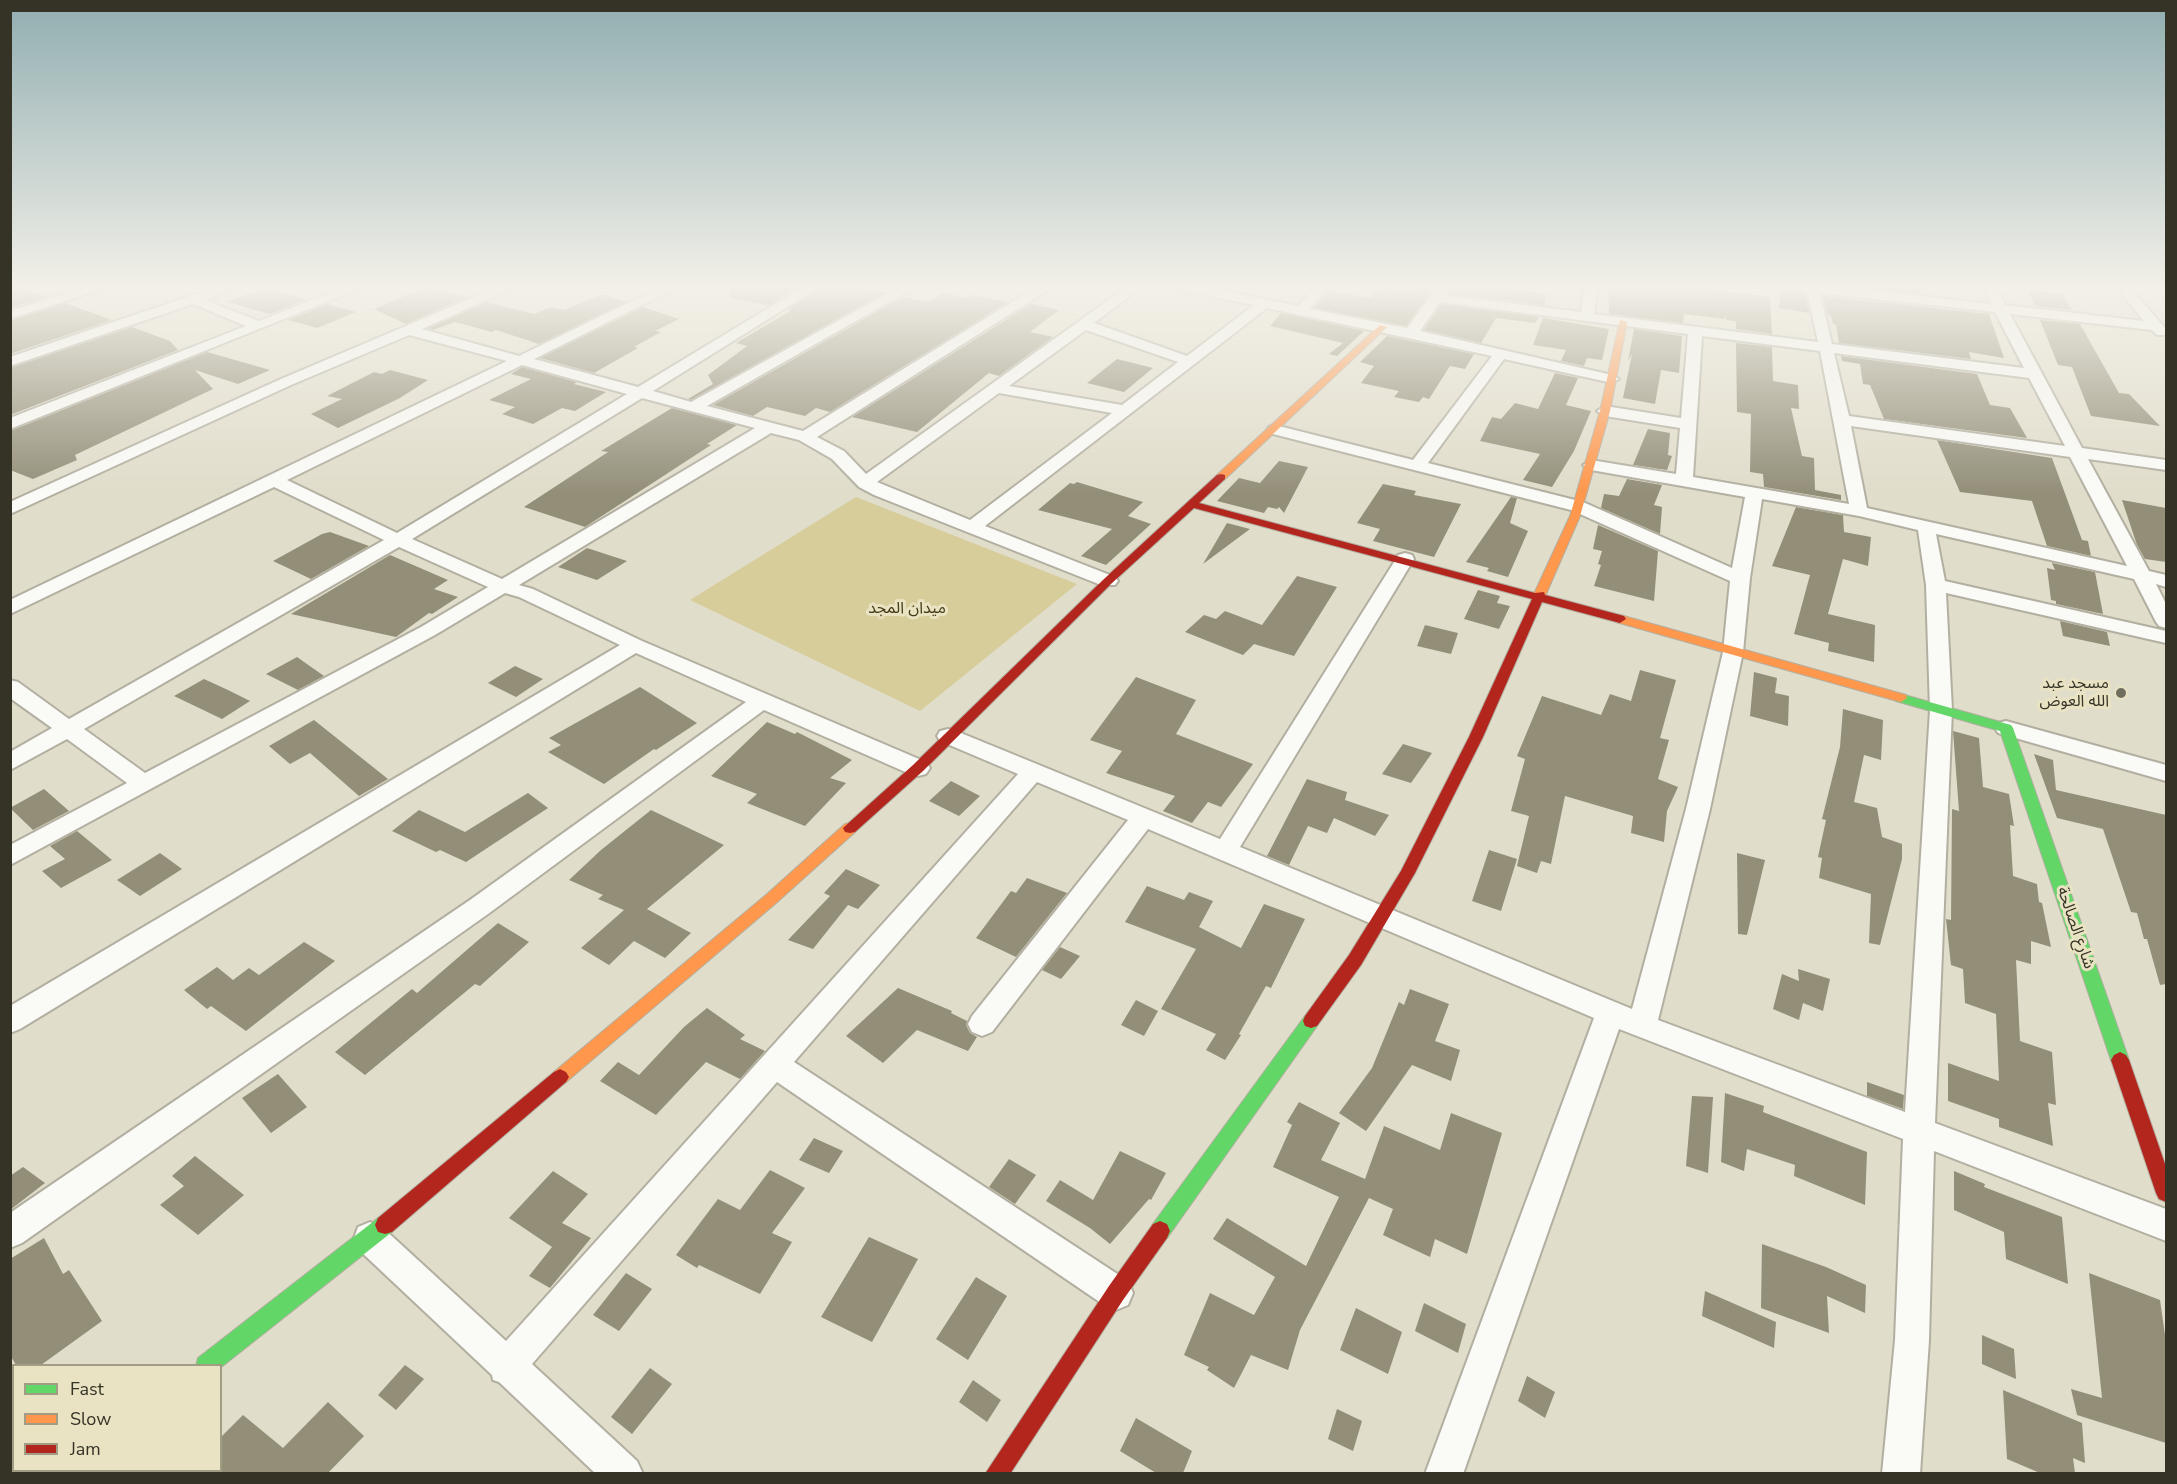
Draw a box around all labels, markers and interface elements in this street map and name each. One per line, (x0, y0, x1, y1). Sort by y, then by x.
park label: ميدان المجد (868, 599, 946, 619)
place label: مسجد عبد الله العوض (2040, 674, 2109, 712)
marker: مسجد عبد الله العوض (2114, 686, 2128, 700)
street label: شارع الصالحة (2052, 885, 2098, 971)
legend (12, 1364, 222, 1472)
text: Fast (70, 1377, 104, 1401)
text: Slow (70, 1407, 111, 1431)
text: Jam (70, 1437, 101, 1461)

